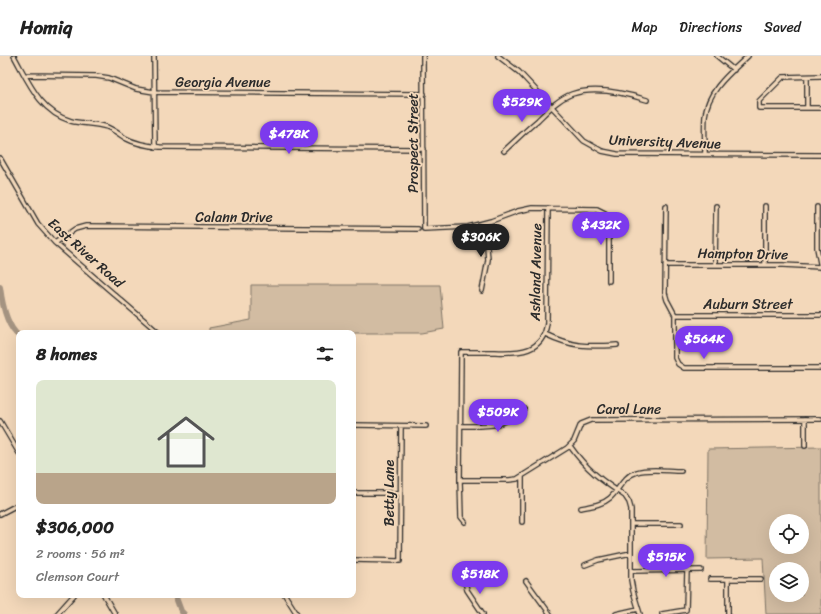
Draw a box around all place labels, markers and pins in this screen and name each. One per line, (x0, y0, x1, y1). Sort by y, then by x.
pin: $529K (494, 89, 550, 123)
pin: $478K (261, 121, 317, 155)
pin: $432K (573, 212, 629, 246)
pin: $306K (453, 224, 509, 258)
pin: $564K (676, 326, 732, 360)
pin: $509K (470, 399, 526, 433)
pin: $515K (638, 544, 694, 578)
pin: $518K (452, 561, 508, 595)

